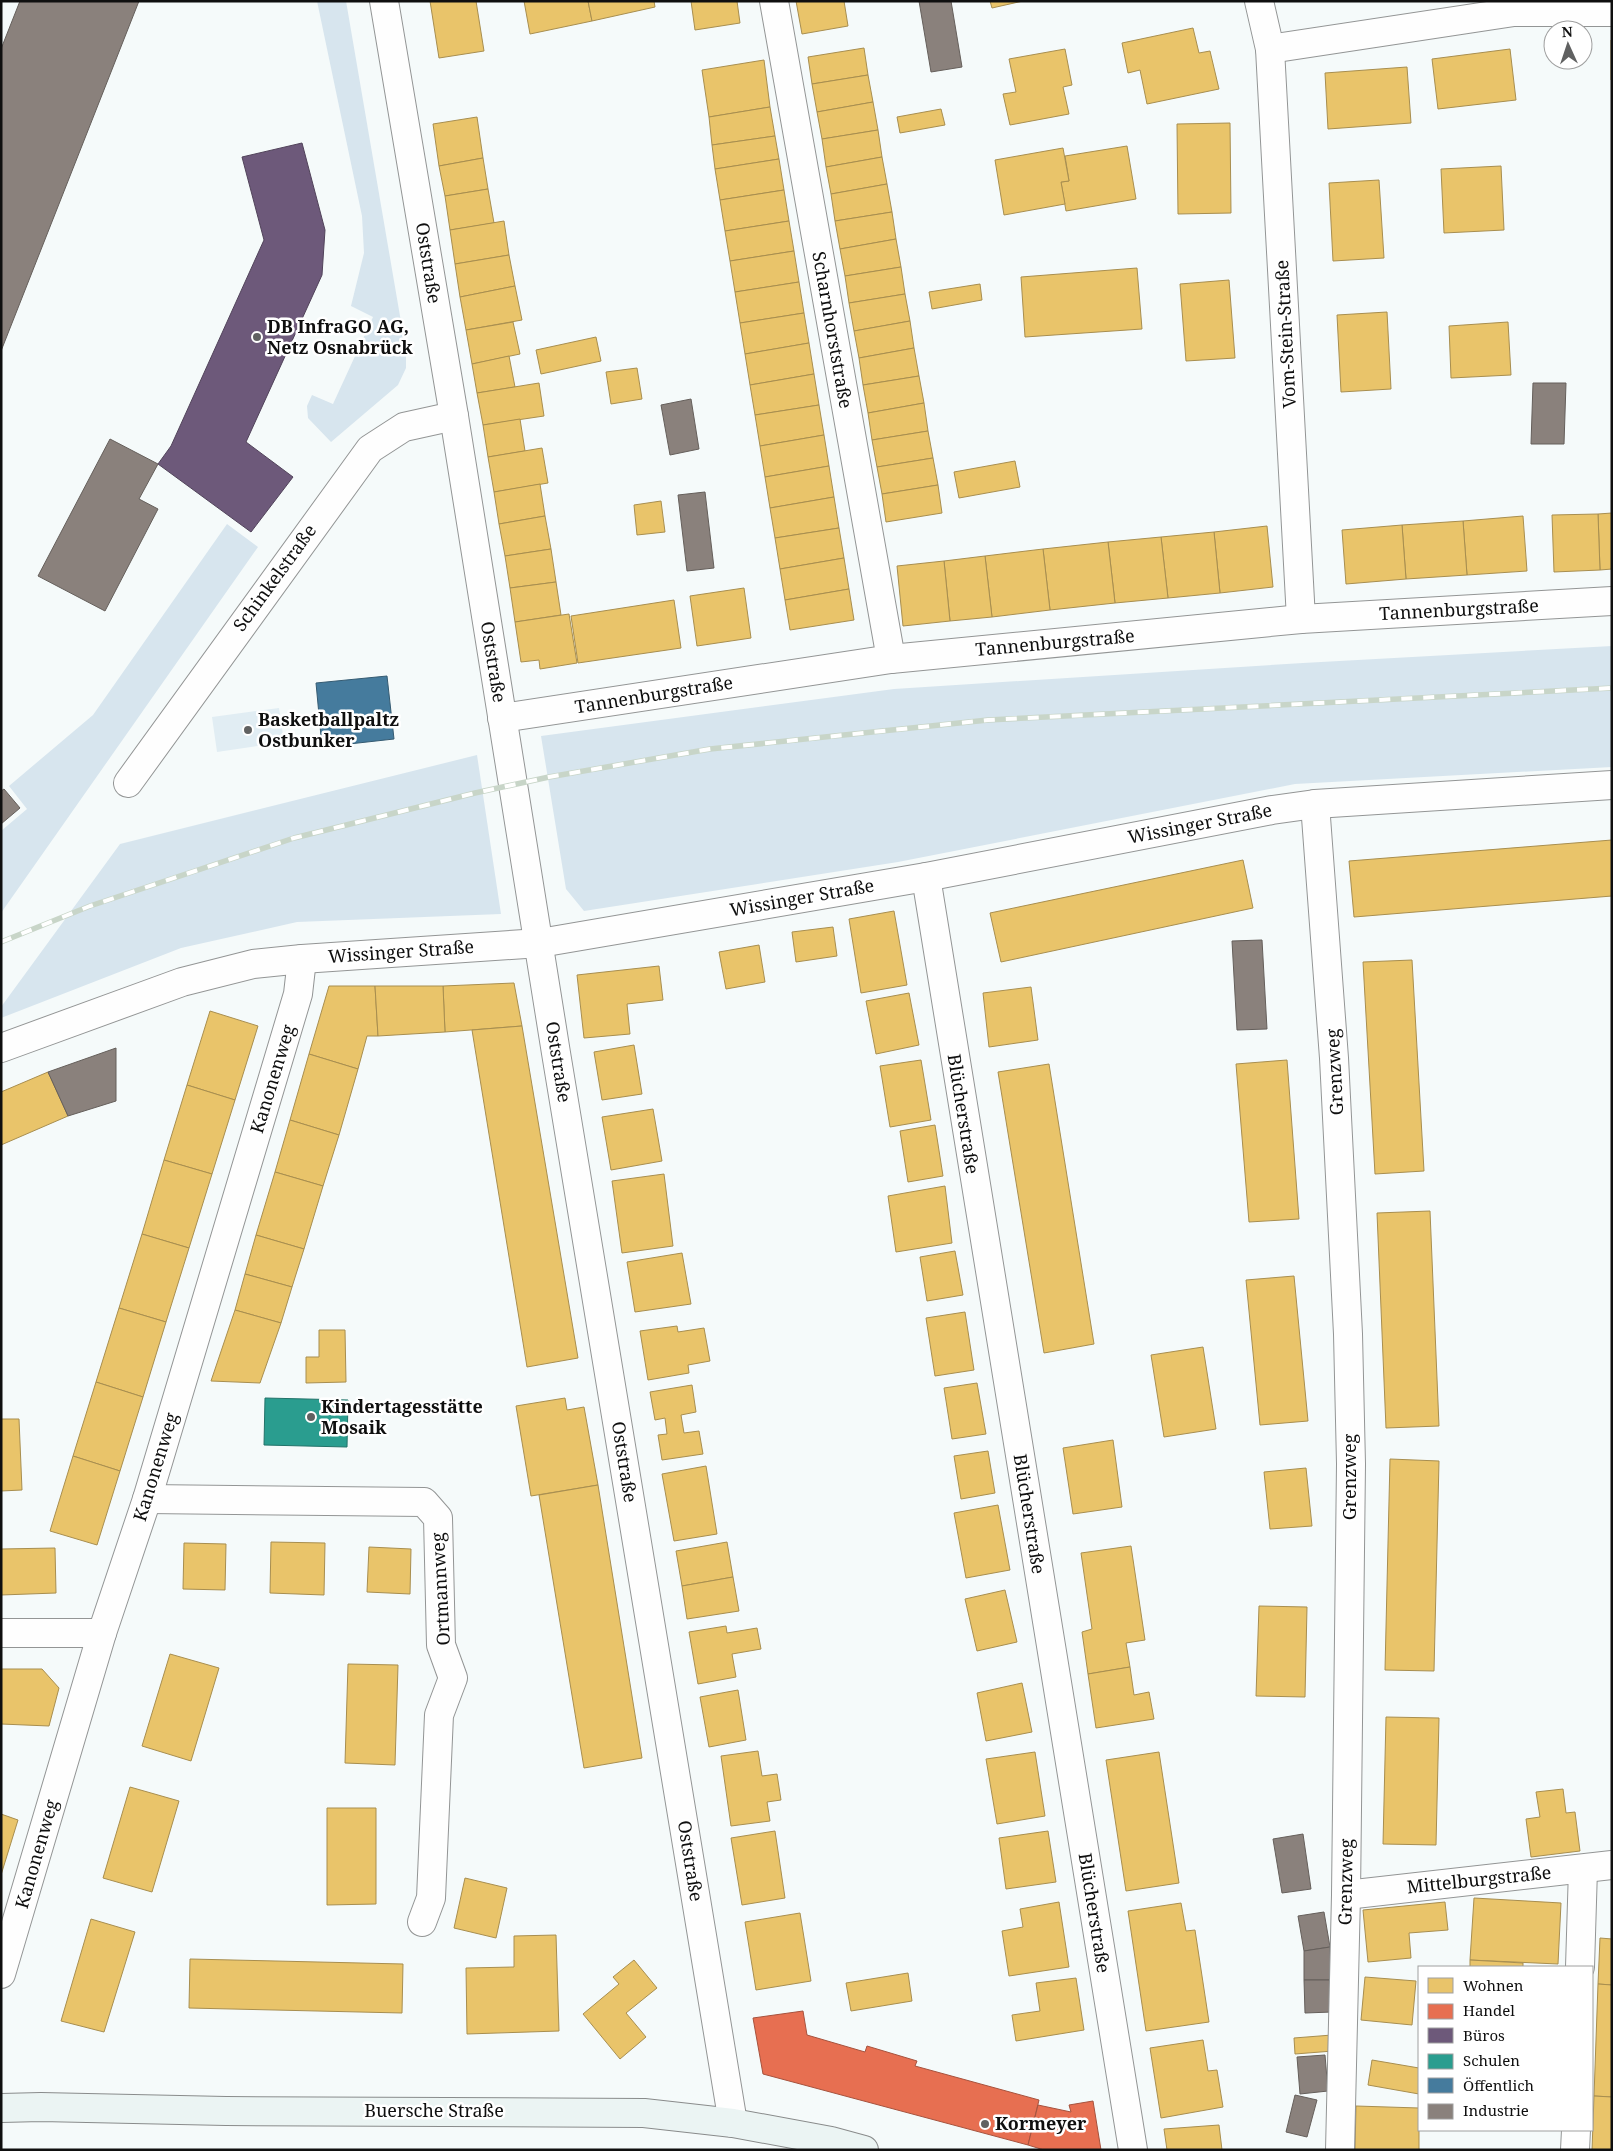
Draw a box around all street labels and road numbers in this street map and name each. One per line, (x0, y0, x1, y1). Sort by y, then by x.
street label: Oststraße (411, 221, 447, 305)
street label: Scharnhorststraße (807, 249, 859, 410)
street label: Vom-Stein-Straße (1269, 259, 1301, 409)
street label: Schinkelstraße (227, 519, 321, 636)
street label: Tannenburgstraße (1379, 593, 1539, 625)
street label: Oststraße (476, 620, 512, 704)
street label: Tannenburgstraße (974, 623, 1136, 661)
street label: Tannenburgstraße (573, 670, 735, 718)
street label: Wissinger Straße (1126, 797, 1274, 849)
street label: Wissinger Straße (728, 872, 876, 922)
street label: Wissinger Straße (327, 934, 475, 968)
street label: Oststraße (541, 1020, 577, 1104)
street label: Kanonenweg (244, 1021, 300, 1136)
street label: Grenzweg (1320, 1028, 1348, 1116)
street label: Blücherstraße (943, 1052, 985, 1176)
street label: Kanonenweg (127, 1409, 183, 1524)
street label: Oststraße (607, 1420, 643, 1504)
street label: Grenzweg (1337, 1433, 1361, 1520)
street label: Blücherstraße (1009, 1452, 1051, 1576)
street label: Ortmannweg (425, 1532, 455, 1646)
street label: Kanonenweg (9, 1796, 63, 1911)
street label: Oststraße (673, 1819, 709, 1903)
street label: Grenzweg (1332, 1838, 1358, 1925)
street label: Blücherstraße (1074, 1851, 1116, 1975)
street label: Mittelburgstraße (1405, 1859, 1552, 1899)
street label: Buersche Straße (364, 2098, 504, 2122)

